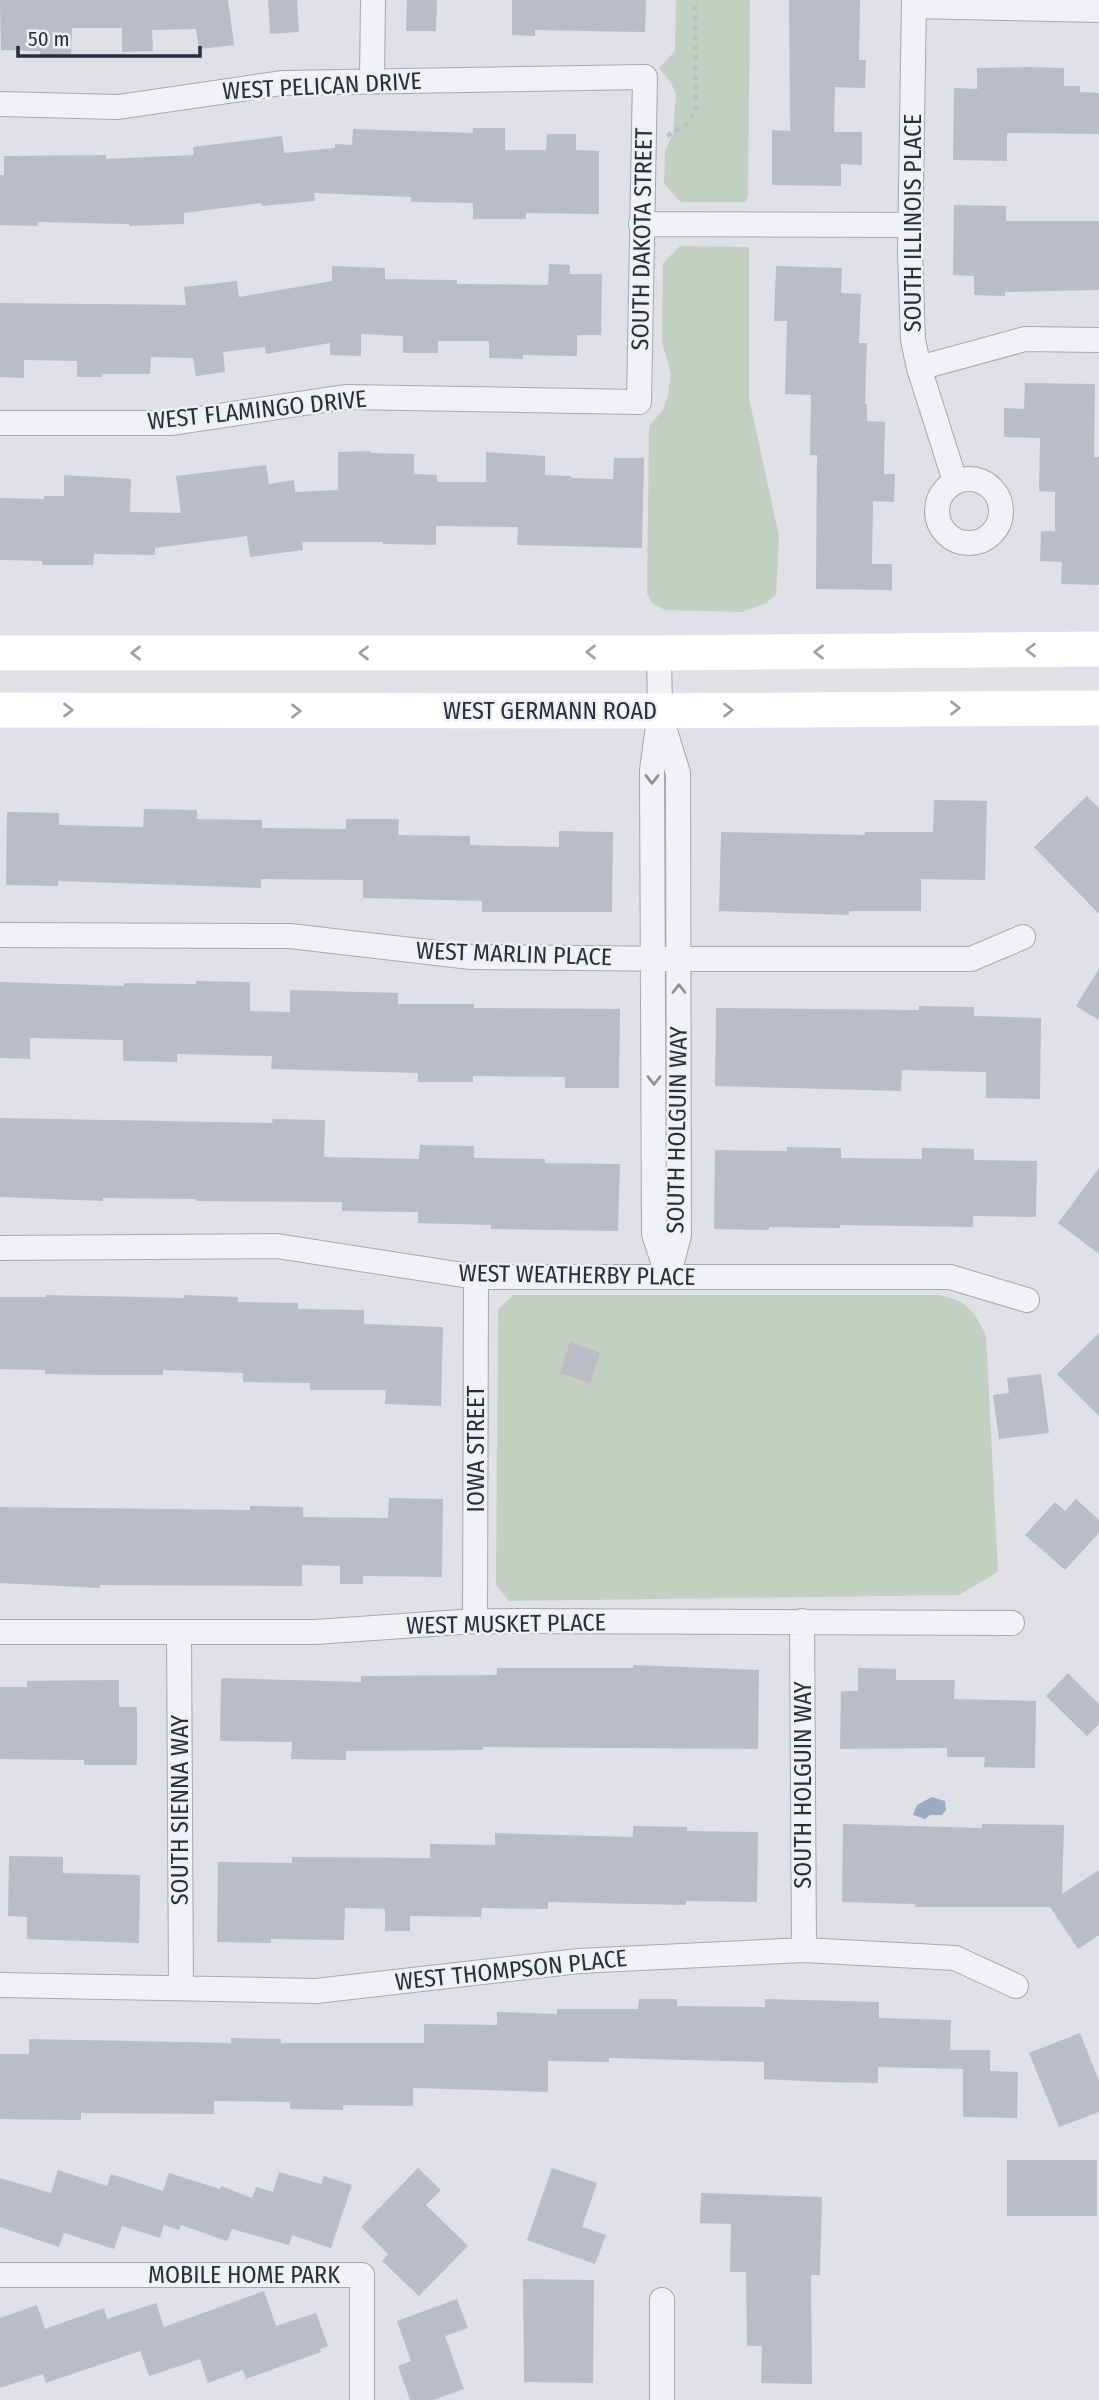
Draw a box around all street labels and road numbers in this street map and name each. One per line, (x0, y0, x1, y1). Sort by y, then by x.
street label: WEST PELICAN DRIVE (222, 67, 422, 105)
street label: SOUTH ILLINOIS PLACE (899, 114, 927, 332)
street label: SOUTH DAKOTA STREET (626, 127, 658, 351)
street label: WEST FLAMINGO DRIVE (146, 385, 368, 435)
street label: WEST GERMANN ROAD (443, 697, 657, 725)
street label: WEST MARLIN PLACE (416, 937, 612, 971)
street label: SOUTH HOLGUIN WAY (661, 1026, 693, 1234)
street label: WEST WEATHERBY PLACE (458, 1259, 696, 1291)
street label: IOWA STREET (462, 1386, 490, 1512)
street label: WEST MUSKET PLACE (406, 1608, 606, 1640)
street label: SOUTH HOLGUIN WAY (789, 1681, 817, 1889)
street label: SOUTH SIENNA WAY (166, 1715, 194, 1905)
street label: WEST THOMPSON PLACE (394, 1944, 628, 1996)
street label: MOBILE HOME PARK (148, 2261, 340, 2289)

